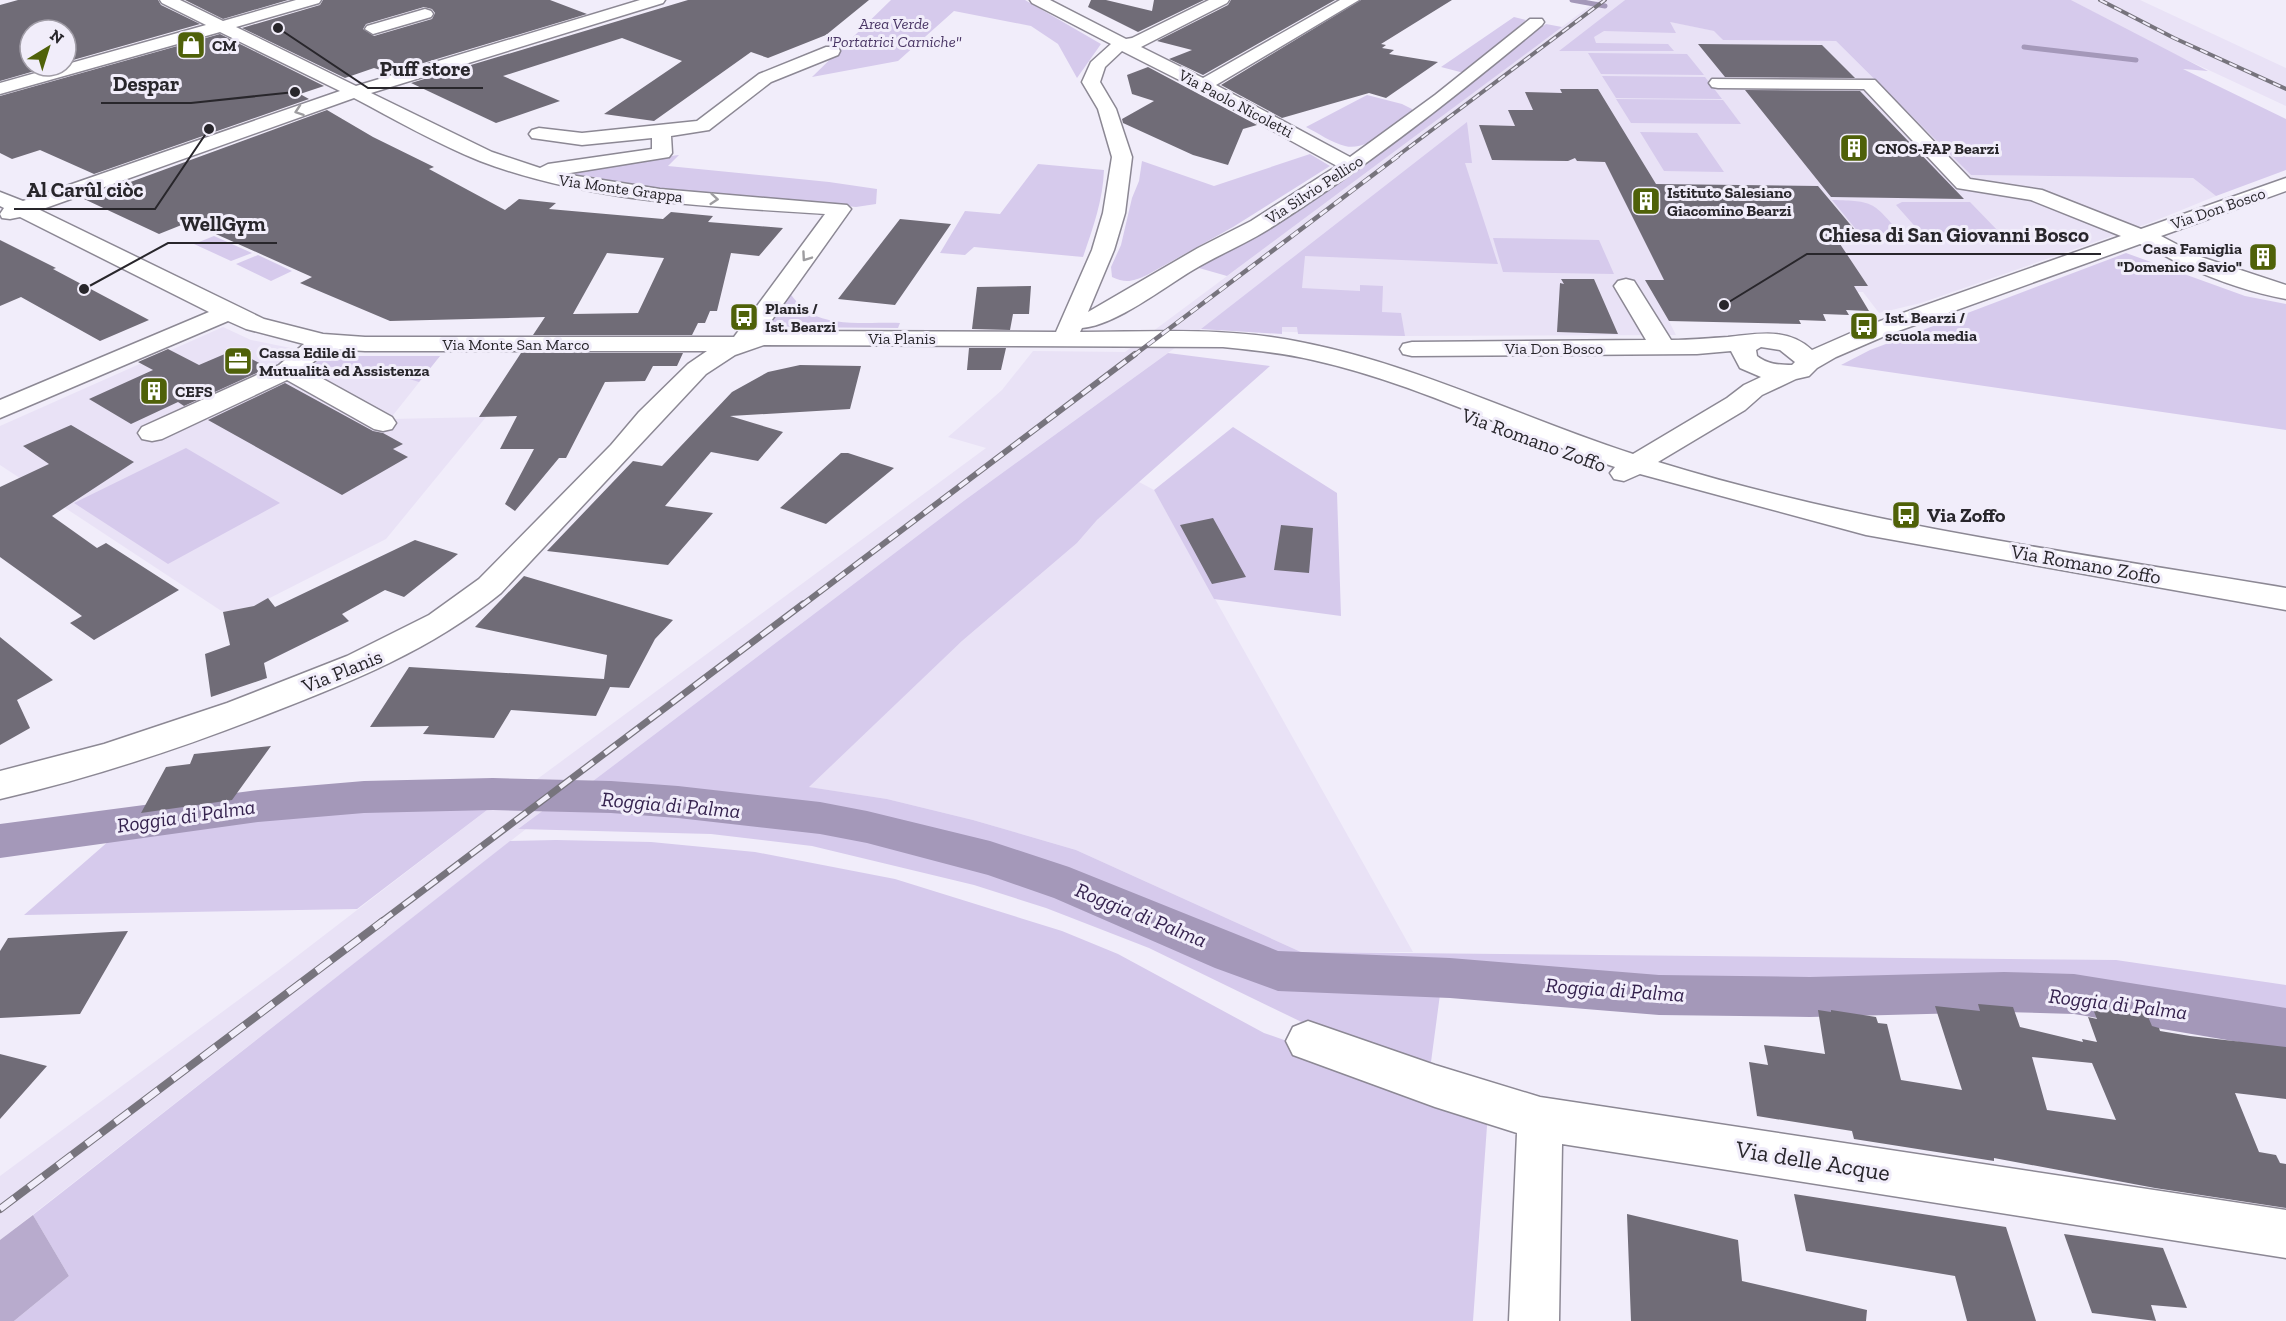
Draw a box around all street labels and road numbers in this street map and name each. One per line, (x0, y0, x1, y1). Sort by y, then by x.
street label: Via Paolo Nicoletti (1174, 65, 1297, 142)
street label: Via Silvio Pellico (1261, 151, 1367, 229)
street label: Via Monte Grappa (557, 170, 684, 207)
street label: Via Don Bosco (2167, 183, 2268, 234)
street label: Via Planis (867, 329, 936, 348)
street label: Via Monte San Marco (441, 335, 590, 354)
street label: Via Don Bosco (1504, 339, 1603, 358)
street label: Via Romano Zoffo (1457, 402, 1610, 477)
street label: Via Romano Zoffo (2008, 539, 2163, 589)
street label: Via Planis (297, 644, 386, 698)
street label: Via delle Acque (1733, 1134, 1892, 1187)

